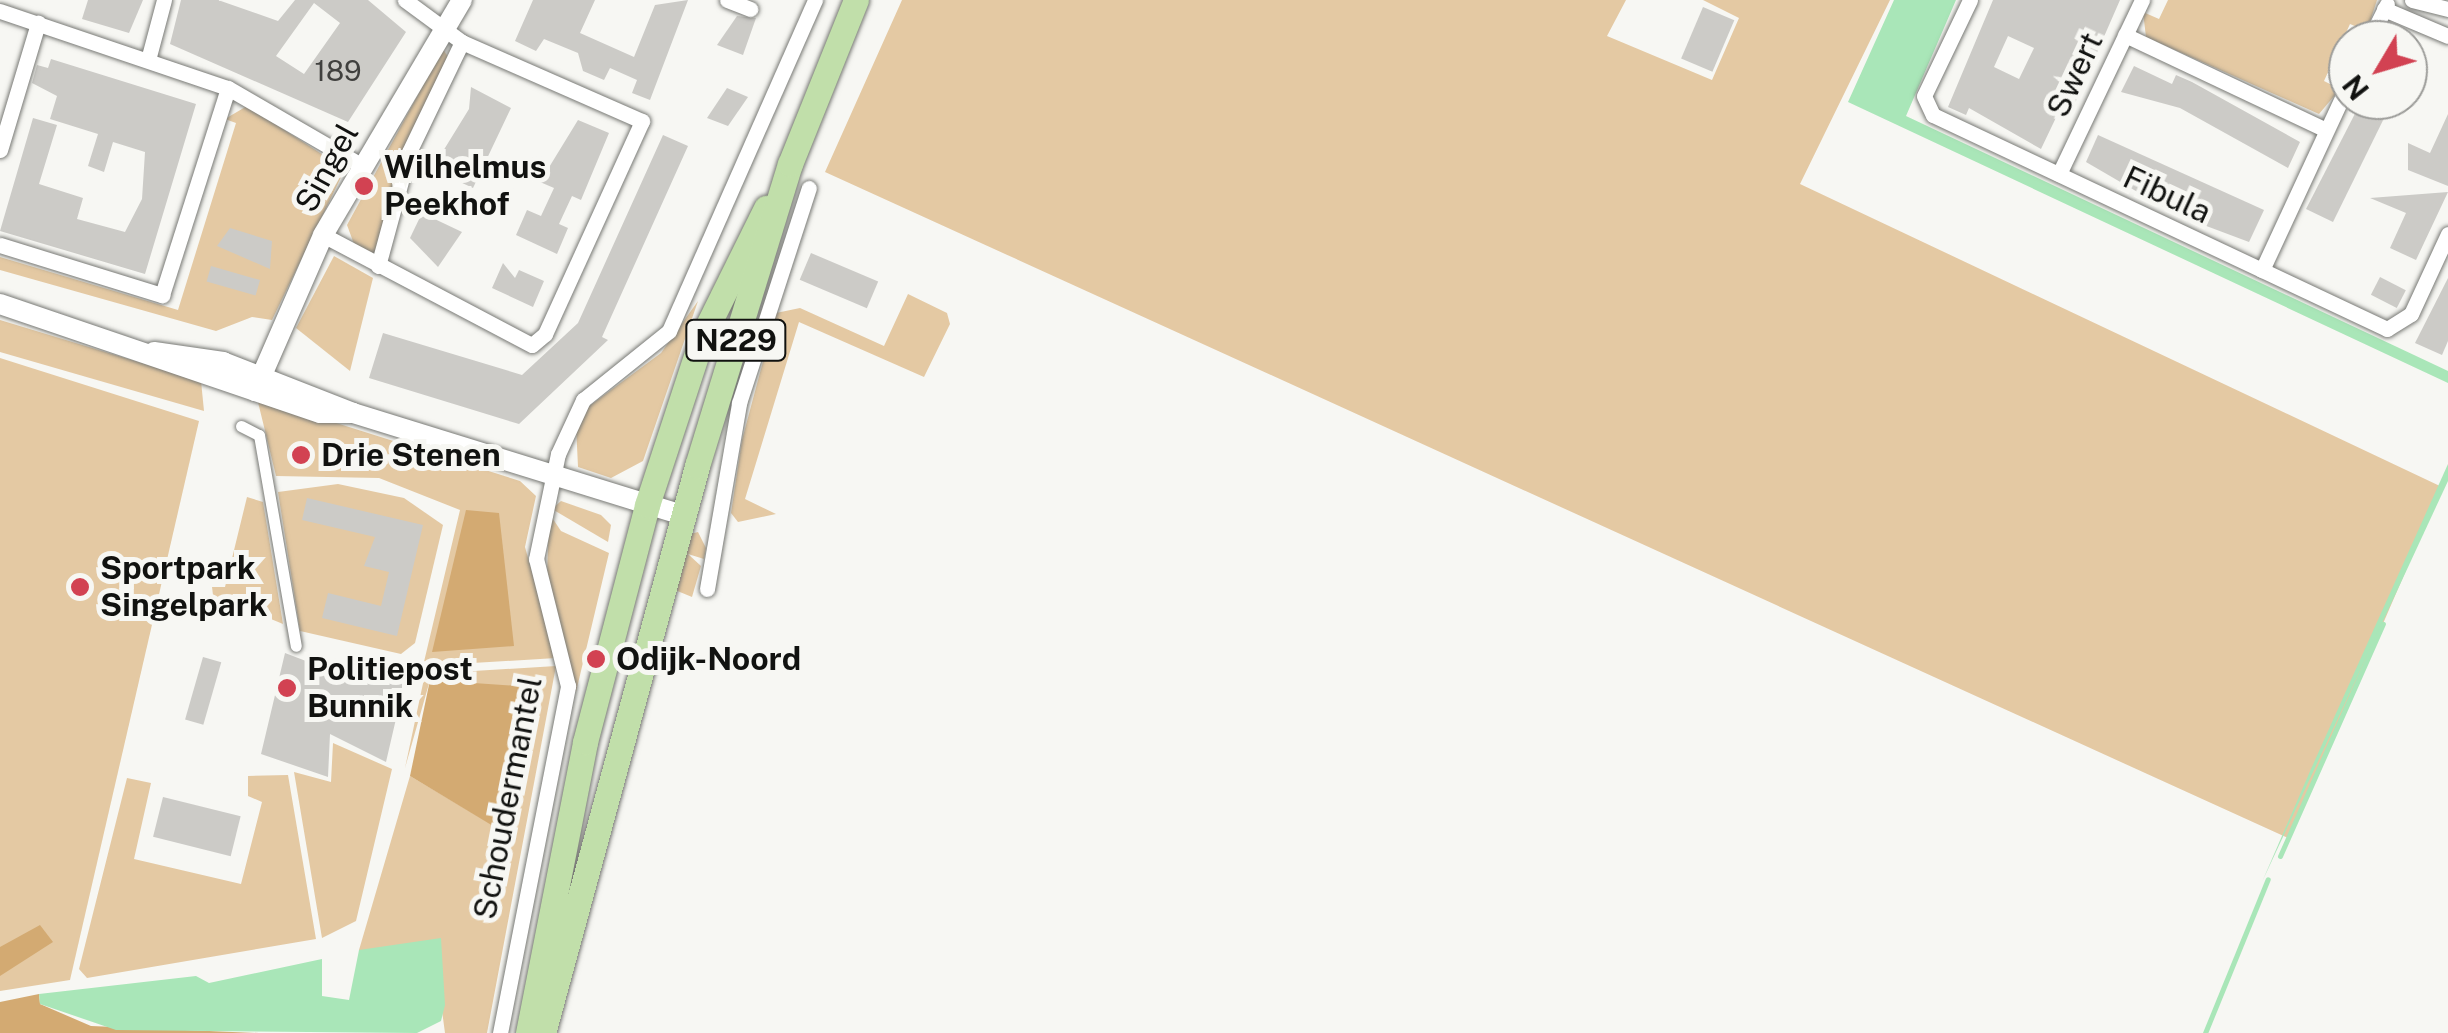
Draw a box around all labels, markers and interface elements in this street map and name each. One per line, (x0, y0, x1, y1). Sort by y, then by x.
north arrow (2328, 20, 2428, 120)
street label: Swert (2039, 27, 2111, 123)
house number: 189 (315, 54, 361, 88)
text: N (2336, 69, 2375, 106)
street label: Singel (287, 117, 367, 219)
place label: Wilhelmus Peekhof (384, 149, 546, 224)
street label: Fibula (2117, 158, 2217, 232)
marker: Wilhelmus Peekhof (353, 175, 375, 197)
road number: N229 (684, 315, 788, 365)
place label: Drie Stenen (321, 436, 501, 474)
marker: Drie Stenen (290, 444, 312, 466)
place label: Sportpark Singelpark (100, 550, 267, 625)
marker: Sportpark Singelpark (69, 576, 91, 598)
place label: Odijk-Noord (616, 640, 801, 678)
marker: Odijk-Noord (585, 648, 607, 670)
place label: Politiepost Bunnik (307, 651, 473, 726)
street label: Schoudermantel (466, 673, 550, 923)
marker: Politiepost Bunnik (276, 677, 298, 699)

